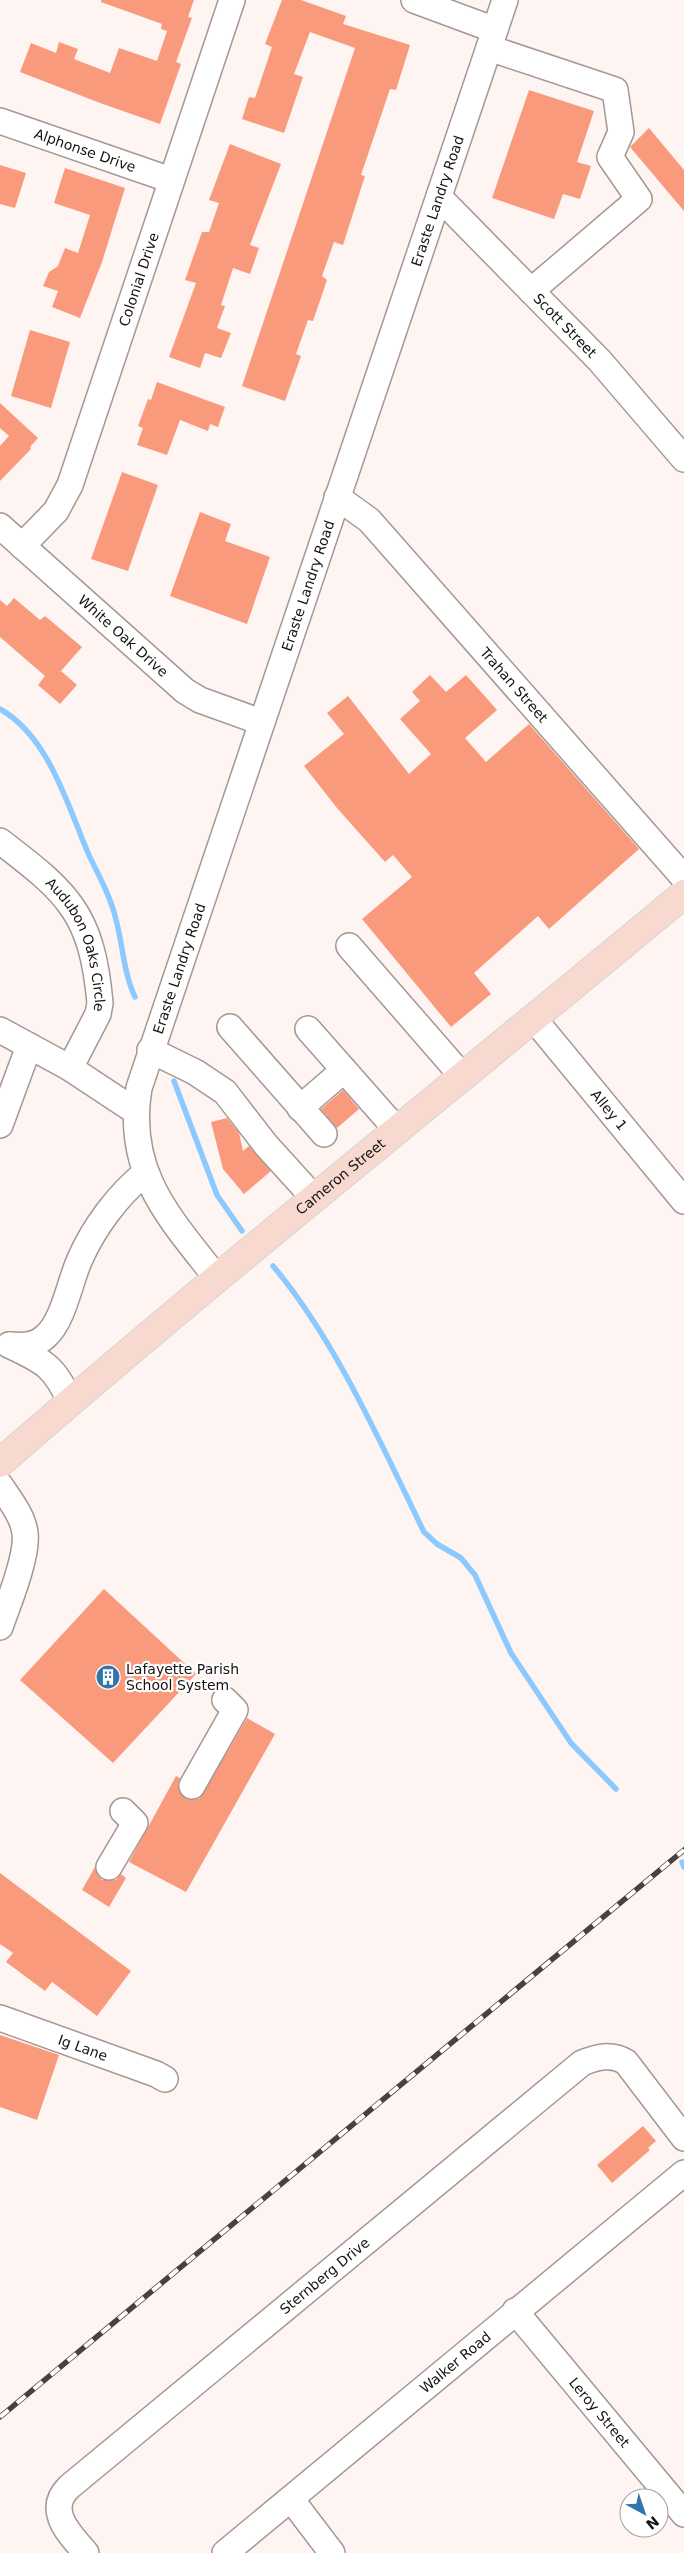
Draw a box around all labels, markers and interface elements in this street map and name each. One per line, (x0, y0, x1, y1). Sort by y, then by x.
street label: Alphonse Drive (32, 125, 138, 175)
street label: Eraste Landry Road (408, 133, 467, 268)
street label: Colonial Drive (116, 231, 162, 328)
street label: Scott Street (530, 290, 600, 361)
street label: Eraste Landry Road (279, 518, 337, 653)
street label: White Oak Drive (75, 592, 171, 680)
street label: Trahan Street (476, 643, 552, 726)
street label: Audubon Oaks Circle (43, 874, 108, 1013)
street label: Eraste Landry Road (150, 901, 209, 1036)
street label: Alley 1 (588, 1087, 630, 1134)
street label: Cameron Street (293, 1135, 389, 1218)
place label: Lafayette Parish School System (126, 1661, 239, 1693)
building icon: Lafayette Parish School System (95, 1664, 121, 1690)
street label: Ig Lane (56, 2032, 110, 2064)
street label: Sternberg Drive (277, 2234, 373, 2317)
street label: Walker Road (417, 2328, 494, 2396)
street label: Leroy Street (566, 2374, 633, 2451)
north arrow (619, 2488, 669, 2538)
text: N (643, 2513, 662, 2533)

